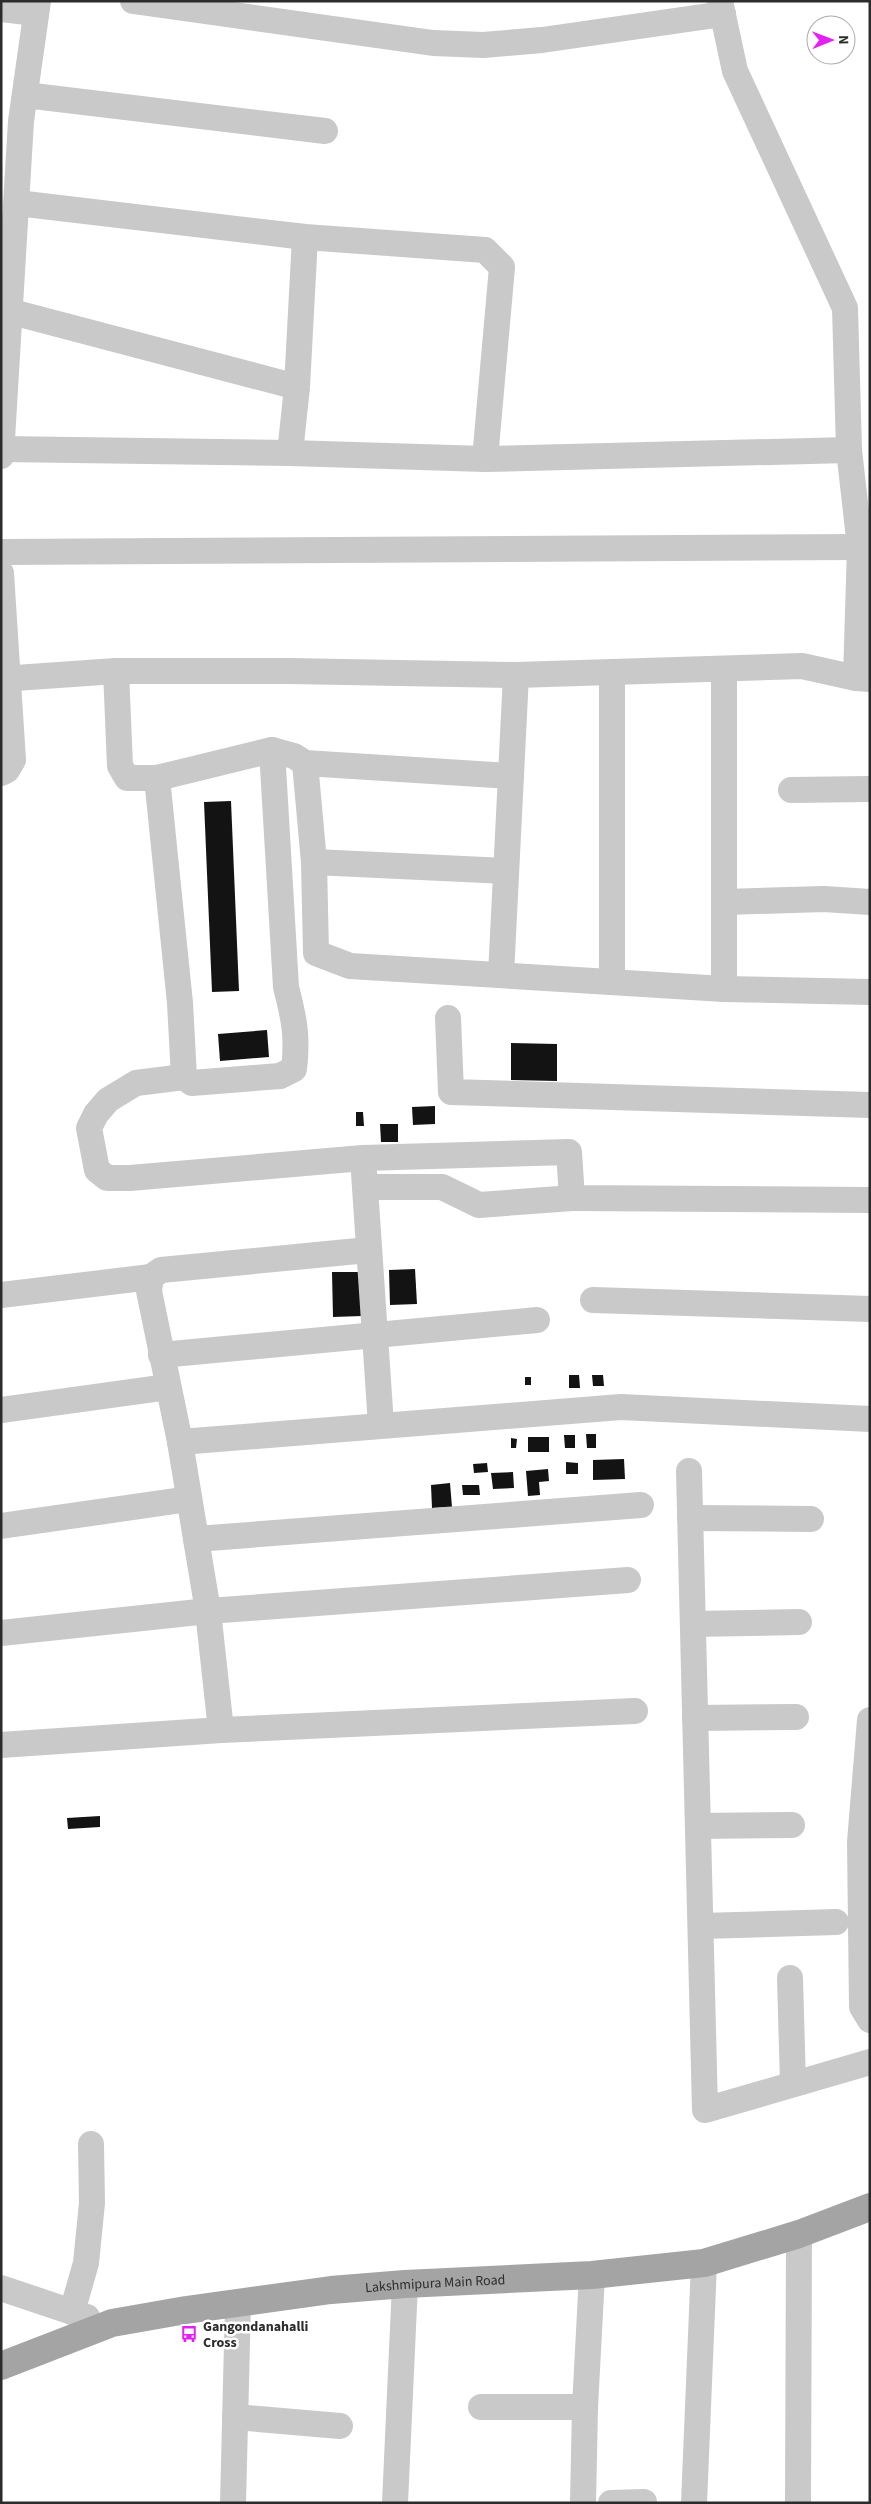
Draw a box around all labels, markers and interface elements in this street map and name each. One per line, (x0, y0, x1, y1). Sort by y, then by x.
north arrow (806, 15, 856, 65)
text: N (833, 35, 853, 45)
street label: Lakshmipura Main Road (364, 2270, 506, 2298)
place label: Gangondanahalli Cross (203, 2317, 308, 2353)
bus stop icon: Gangondanahalli Cross (179, 2324, 199, 2344)

